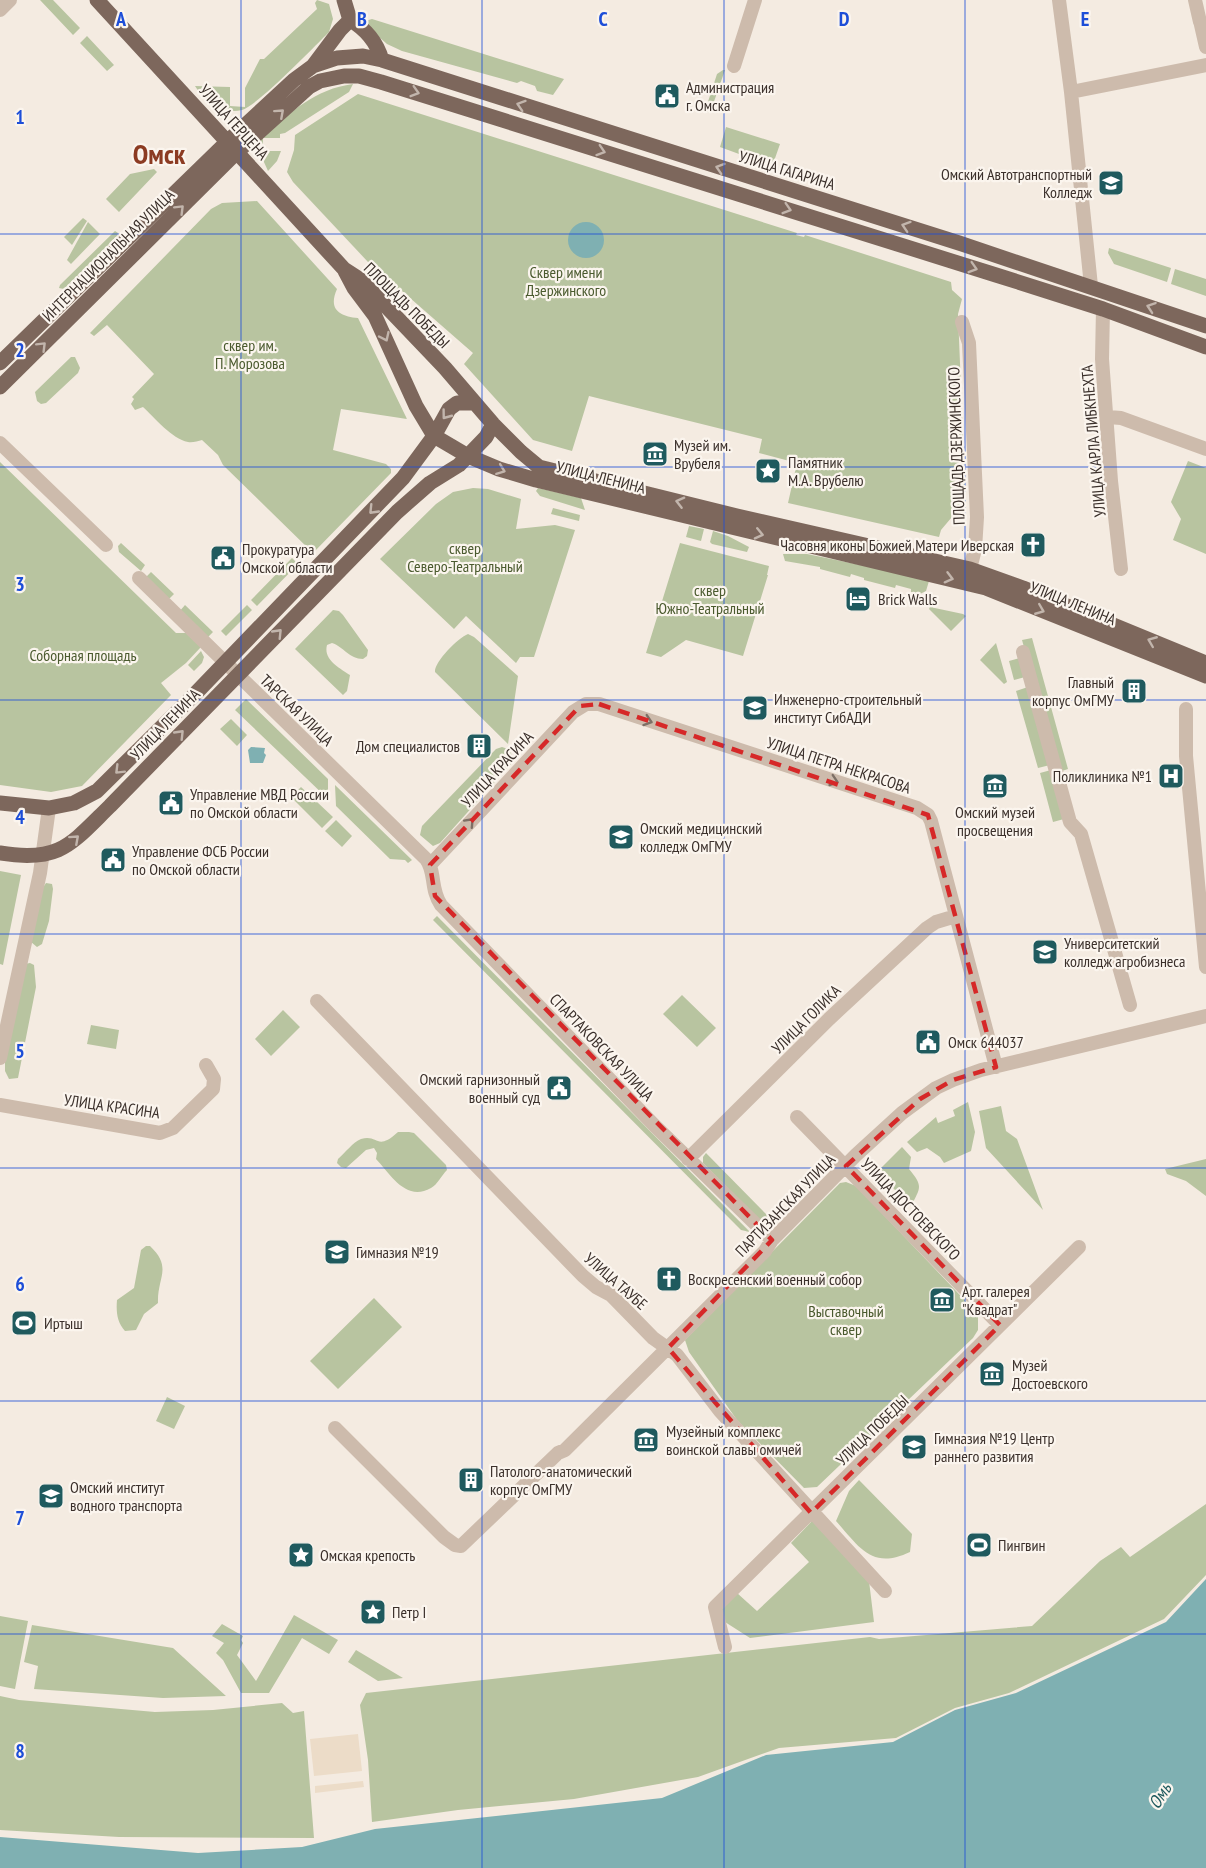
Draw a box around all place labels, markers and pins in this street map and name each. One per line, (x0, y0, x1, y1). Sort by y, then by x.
place label: Администрация г. Омска (686, 77, 774, 115)
public building icon: Администрация г. Омска (652, 81, 682, 111)
place label: Омский Автотранспортный Колледж (941, 164, 1092, 202)
school or university icon: Омский Автотранспортный Колледж (1096, 168, 1126, 198)
place label: Музей им. Врубеля (674, 435, 731, 473)
museum icon: Музей им. Врубеля (640, 439, 670, 469)
place label: Памятник М.А. Врубелю (788, 452, 864, 490)
place icon: Памятник М.А. Врубелю (753, 456, 783, 486)
church icon: Часовня иконы Божией Матери Иверская (1018, 530, 1048, 560)
place label: Часовня иконы Божией Матери Иверская (780, 535, 1014, 555)
place label: Прокуратура Омской области (242, 539, 333, 577)
public building icon: Прокуратура Омской области (208, 543, 238, 573)
hotel icon: Brick Walls (843, 584, 873, 614)
place label: Brick Walls (878, 589, 938, 609)
place label: Главный корпус ОмГМУ (1032, 672, 1115, 710)
building icon: Главный корпус ОмГМУ (1119, 676, 1149, 706)
place label: Инженерно-строительный институт СибАДИ (774, 689, 922, 727)
school or university icon: Инженерно-строительный институт СибАДИ (740, 693, 770, 723)
building icon: Дом специалистов (464, 731, 494, 761)
place label: Дом специалистов (356, 736, 460, 756)
hospital icon: Поликлиника №1 (1156, 761, 1186, 791)
place label: Поликлиника №1 (1053, 766, 1152, 786)
museum icon: Омский музей просвещения (980, 771, 1010, 801)
place label: Управление МВД России по Омской области (190, 784, 329, 822)
public building icon: Управление МВД России по Омской области (156, 788, 186, 818)
place label: Омский музей просвещения (955, 802, 1035, 840)
place label: Омский медицинский колледж ОмГМУ (640, 818, 762, 856)
school or university icon: Омский медицинский колледж ОмГМУ (606, 822, 636, 852)
place label: Управление ФСБ России по Омской области (132, 841, 269, 879)
public building icon: Управление ФСБ России по Омской области (98, 845, 128, 875)
place label: Университетский колледж агробизнеса (1064, 933, 1185, 971)
school or university icon: Университетский колледж агробизнеса (1030, 937, 1060, 967)
public building icon: Омск 644037 (913, 1027, 943, 1057)
place label: Омск 644037 (948, 1032, 1024, 1052)
place label: Омский гарнизонный военный суд (419, 1069, 540, 1107)
public building icon: Омский гарнизонный военный суд (544, 1073, 574, 1103)
school or university icon: Гимназия №19 (322, 1237, 352, 1267)
place label: Гимназия №19 (356, 1242, 439, 1262)
church icon: Воскресенский военный собор (654, 1264, 684, 1294)
place label: Воскресенский военный собор (688, 1269, 862, 1289)
place label: Арт. галерея "Квадрат" (962, 1281, 1030, 1319)
museum icon: Арт. галерея "Квадрат" (927, 1285, 957, 1315)
sports icon: Иртыш (9, 1308, 39, 1338)
place label: Иртыш (44, 1313, 83, 1333)
place label: Музей Достоевского (1012, 1355, 1088, 1393)
museum icon: Музей Достоевского (977, 1359, 1007, 1389)
place label: Музейный комплекс воинской славы омичей (666, 1421, 802, 1459)
museum icon: Музейный комплекс воинской славы омичей (631, 1425, 661, 1455)
place label: Гимназия №19 Центр раннего развития (934, 1428, 1054, 1466)
school or university icon: Гимназия №19 Центр раннего развития (899, 1432, 929, 1462)
place label: Патолого-анатомический корпус ОмГМУ (490, 1461, 632, 1499)
building icon: Патолого-анатомический корпус ОмГМУ (456, 1465, 486, 1495)
place label: Омский институт водного транспорта (70, 1477, 182, 1515)
school or university icon: Омский институт водного транспорта (36, 1481, 66, 1511)
sports icon: Пингвин (964, 1530, 994, 1560)
place label: Пингвин (998, 1535, 1046, 1555)
place icon: Омская крепость (286, 1540, 316, 1570)
place label: Омская крепость (320, 1545, 415, 1565)
place icon: Петр I (358, 1597, 388, 1627)
place label: Петр I (392, 1602, 426, 1622)

